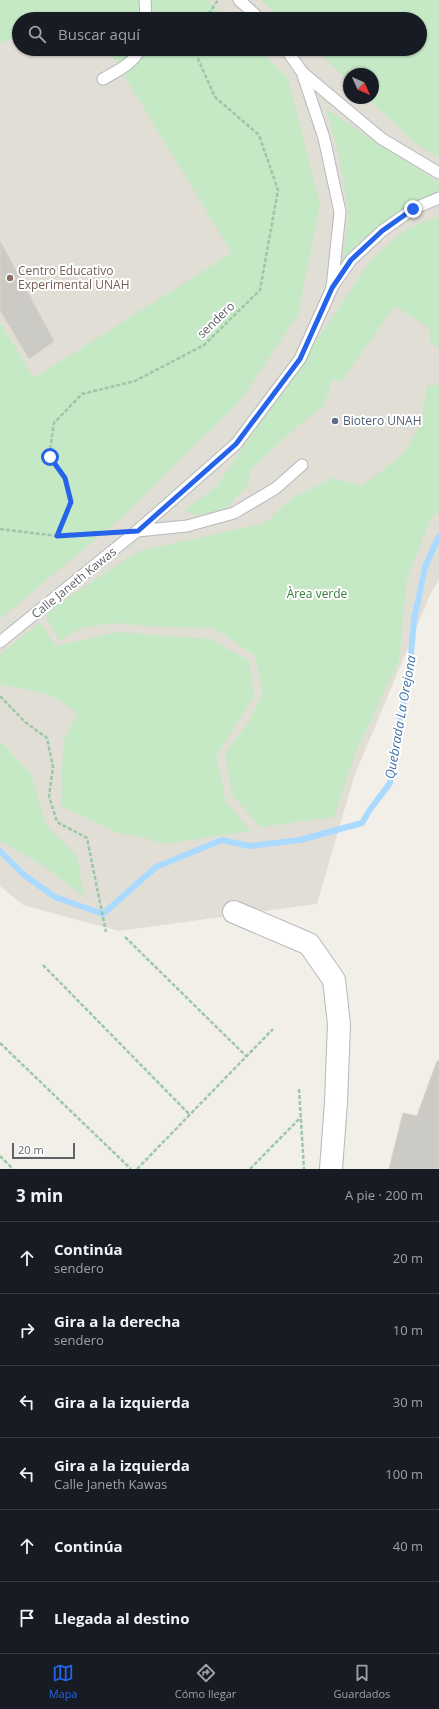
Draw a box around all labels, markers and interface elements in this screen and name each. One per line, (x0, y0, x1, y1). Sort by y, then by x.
search box (12, 12, 427, 56)
icon: search (26, 23, 48, 45)
text: Buscar aquí (58, 24, 140, 44)
north arrow (343, 68, 379, 104)
route end (404, 200, 422, 218)
place label: Centro Educativo Experimental UNAH (18, 262, 129, 293)
marker: Centro Educativo Experimental UNAH (5, 273, 15, 283)
street label: sendero (193, 298, 238, 342)
place label: Biotero UNAH (343, 412, 421, 429)
marker: Biotero UNAH (330, 416, 340, 426)
route start (41, 448, 59, 466)
street label: Calle Janeth Kawas (28, 543, 120, 622)
park label: Àrea verde (287, 585, 348, 602)
water label: Quebrada La Orejona (380, 653, 420, 780)
scale bar (12, 1141, 75, 1160)
text: 20 m (18, 1142, 44, 1157)
text: 3 min (16, 1184, 63, 1207)
text: A pie · 200 m (345, 1186, 423, 1204)
text: Continúa (54, 1239, 123, 1259)
icon: ahead (16, 1247, 38, 1269)
text: 20 m (393, 1249, 423, 1267)
text: sendero (54, 1259, 104, 1277)
text: Gira a la derecha (54, 1311, 180, 1331)
icon: right (16, 1319, 38, 1341)
text: 10 m (393, 1321, 423, 1339)
text: sendero (54, 1331, 104, 1349)
icon: left (16, 1391, 38, 1413)
text: Gira a la izquierda (54, 1392, 190, 1412)
text: 30 m (393, 1393, 423, 1411)
text: Gira a la izquierda (54, 1455, 190, 1475)
icon: left (16, 1463, 38, 1485)
text: 100 m (385, 1465, 423, 1483)
text: Calle Janeth Kawas (54, 1475, 167, 1493)
icon: ahead (16, 1535, 38, 1557)
text: Continúa (54, 1536, 123, 1556)
text: 40 m (393, 1537, 423, 1555)
icon: arrive (16, 1607, 38, 1629)
text: Llegada al destino (54, 1608, 189, 1628)
tab: Mapa (49, 1662, 77, 1701)
tab: Cómo llegar (175, 1662, 236, 1701)
tab: Guardados (334, 1662, 390, 1701)

